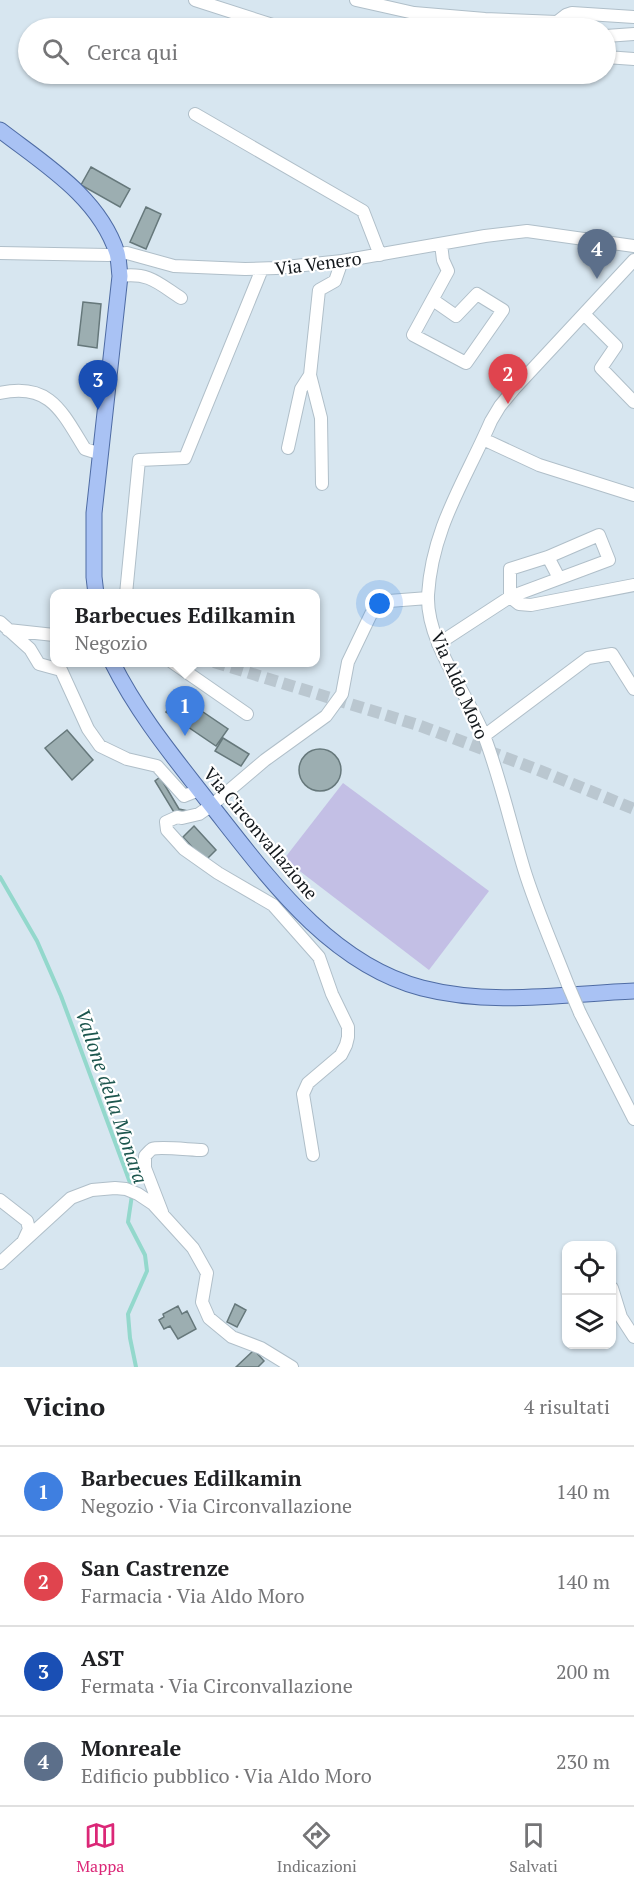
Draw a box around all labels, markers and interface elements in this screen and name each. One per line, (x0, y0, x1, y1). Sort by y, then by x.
search box (18, 18, 616, 84)
icon: search (39, 35, 72, 68)
text: Cerca qui (87, 37, 178, 66)
pin: 4 (578, 230, 616, 279)
street label: Via Venero (273, 246, 363, 280)
pin: 2 (488, 354, 528, 404)
pin: 3 (78, 360, 118, 410)
popup (50, 589, 320, 667)
your location (365, 589, 394, 618)
text: Barbecues Edilkamin (75, 600, 295, 629)
street label: Via Aldo Moro (426, 627, 494, 743)
text: Negozio (75, 629, 148, 656)
pin: 1 (166, 686, 204, 736)
street label: Via Circonvallazione (198, 762, 324, 904)
water label: Vallone della Monara (69, 1005, 155, 1187)
map controls (562, 1241, 616, 1349)
button: locate (562, 1241, 616, 1295)
button: layers (562, 1295, 616, 1349)
text: Vicino (24, 1389, 105, 1423)
text: 4 risultati (524, 1393, 610, 1420)
text: Barbecues Edilkamin (81, 1463, 302, 1492)
text: 1 (38, 1478, 49, 1505)
text: 140 m (556, 1478, 610, 1505)
text: Negozio · Via Circonvallazione (81, 1492, 352, 1519)
text: San Castrenze (81, 1553, 229, 1582)
text: 2 (38, 1568, 49, 1595)
text: 140 m (556, 1568, 610, 1595)
text: Farmacia · Via Aldo Moro (81, 1582, 305, 1609)
text: AST (81, 1643, 124, 1672)
text: 3 (38, 1658, 49, 1685)
text: 200 m (556, 1658, 610, 1685)
text: Fermata · Via Circonvallazione (81, 1672, 353, 1699)
text: Monreale (81, 1733, 181, 1762)
text: 4 (38, 1748, 49, 1775)
text: 230 m (556, 1748, 610, 1775)
text: Edificio pubblico · Via Aldo Moro (81, 1762, 372, 1789)
tab: Mappa (76, 1819, 124, 1877)
tab: Indicazioni (277, 1819, 357, 1877)
tab: Salvati (509, 1819, 558, 1877)

